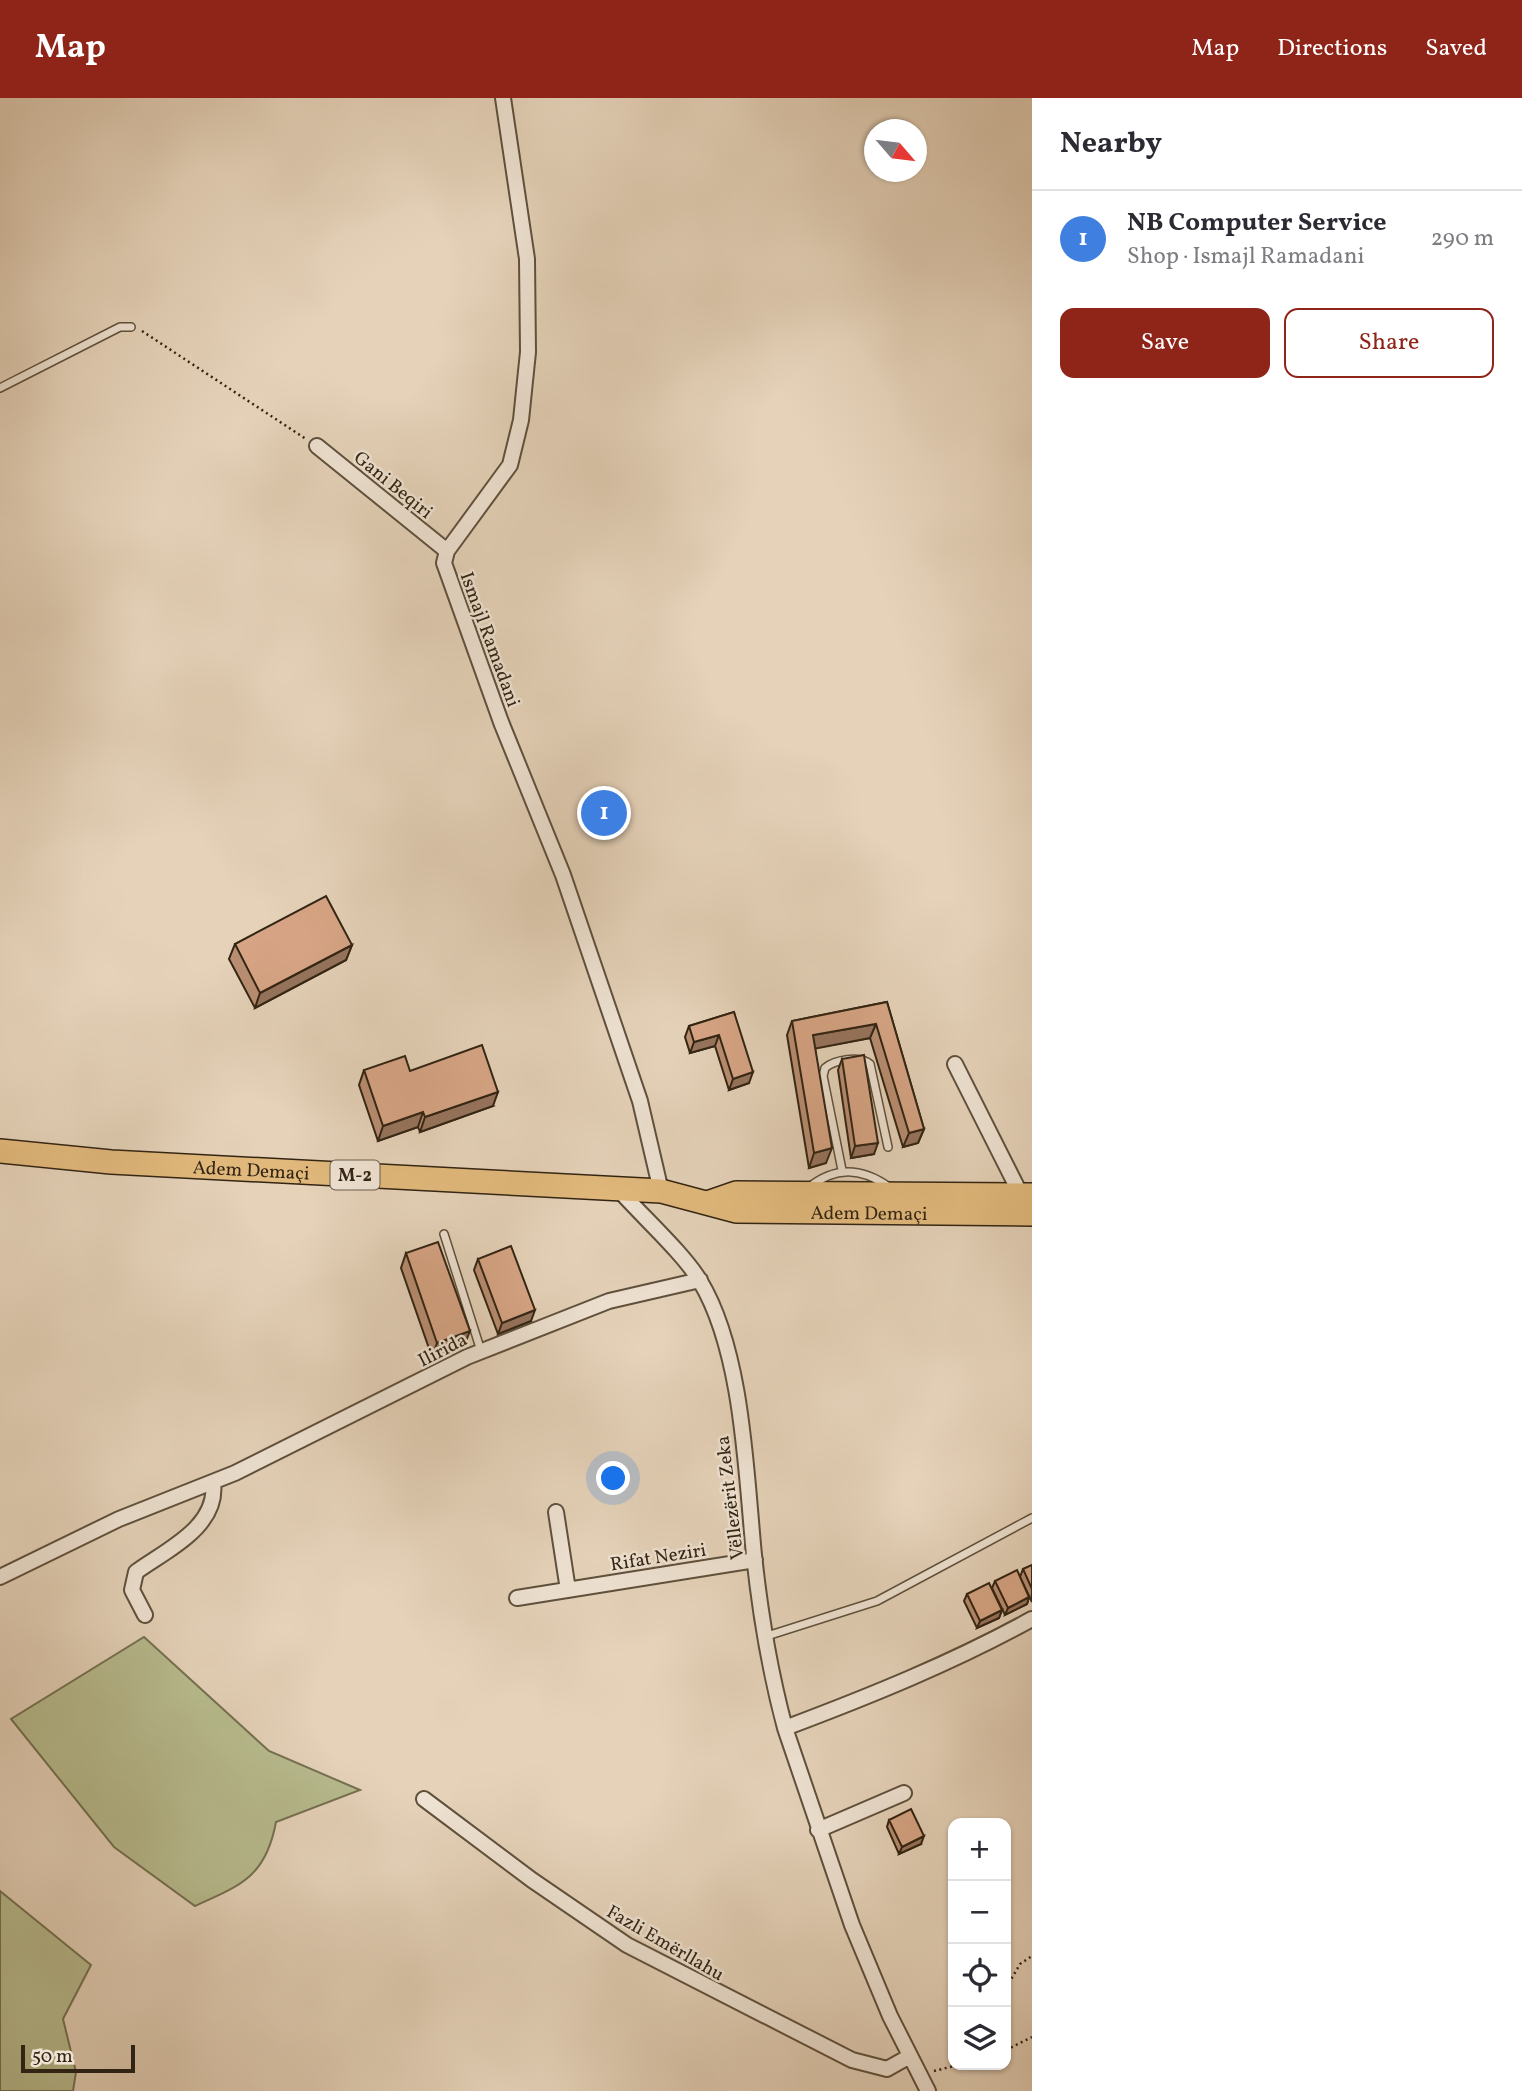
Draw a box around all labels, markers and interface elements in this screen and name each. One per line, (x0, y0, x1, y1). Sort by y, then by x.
text: Map (35, 26, 106, 72)
text: Map (1191, 32, 1239, 66)
text: Directions (1277, 32, 1387, 66)
text: Saved (1425, 32, 1487, 66)
north arrow (864, 119, 927, 182)
text: Nearby (1060, 123, 1162, 165)
text: NB Computer Service (1127, 205, 1387, 241)
text: 1 (1078, 223, 1088, 255)
text: 290 m (1431, 223, 1494, 255)
text: Shop · Ismajl Ramadani (1127, 241, 1364, 273)
button: Save (1060, 308, 1270, 378)
button: Share (1284, 308, 1494, 378)
street label: Gani Beqiri (348, 446, 438, 526)
street label: Ismajl Ramadani (453, 569, 526, 711)
pin: 1 (581, 787, 627, 839)
street label: Adem Demaçi (192, 1155, 310, 1187)
road number: M-2 (330, 1160, 380, 1190)
street label: Adem Demaçi (811, 1201, 928, 1228)
street label: Ilirida (414, 1327, 472, 1374)
street label: Vëllezërit Zeka (710, 1434, 751, 1561)
your location (596, 1461, 630, 1495)
street label: Rifat Neziri (608, 1538, 708, 1578)
map controls (948, 1818, 1011, 2070)
button: + (948, 1818, 1011, 1881)
button: − (948, 1881, 1011, 1944)
street label: Fazli Emërllahu (601, 1899, 729, 1988)
button: locate (948, 1944, 1011, 2007)
button: layers (948, 2007, 1011, 2070)
scale bar (21, 2042, 135, 2074)
text: 50 m (32, 2044, 73, 2070)

